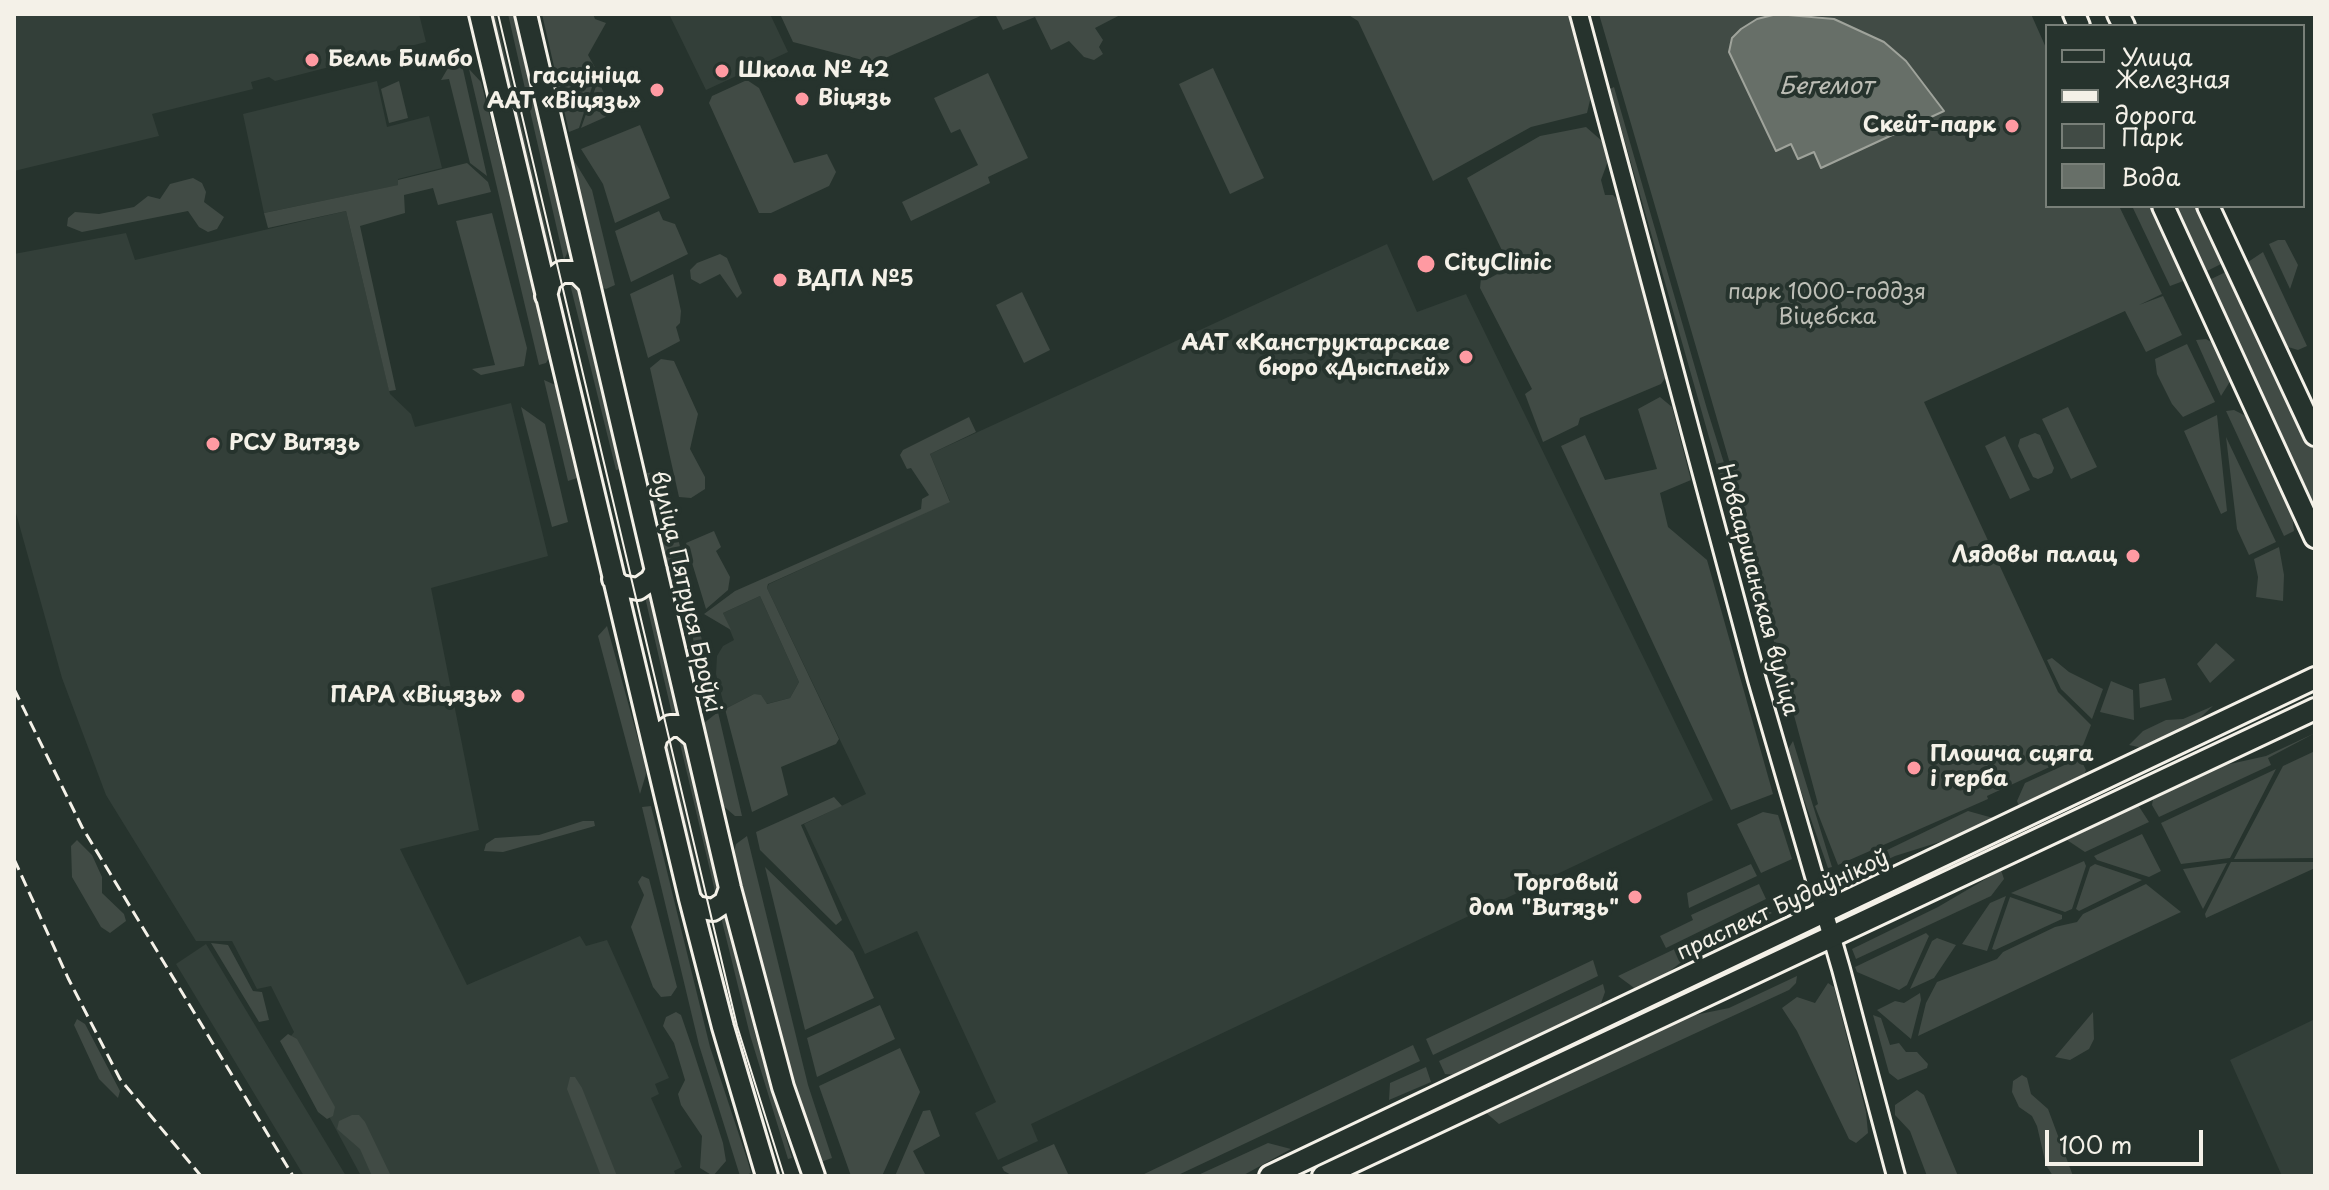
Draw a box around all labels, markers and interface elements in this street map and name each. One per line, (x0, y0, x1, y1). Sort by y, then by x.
legend (2045, 24, 2305, 208)
text: Улица (2121, 38, 2193, 74)
place label: Белль Бимбо (328, 47, 473, 73)
marker: Белль Бимбо (303, 51, 321, 69)
place label: Школа № 42 (738, 58, 889, 84)
text: Железная дорога (2115, 60, 2231, 132)
marker: Школа № 42 (713, 62, 731, 80)
place label: гасцініца ААТ «Віцязь» (487, 64, 641, 116)
water label: Бегемот (1779, 73, 1873, 101)
marker: гасцініца ААТ «Віцязь» (648, 81, 666, 99)
place label: Віцязь (818, 86, 891, 112)
marker: Віцязь (793, 90, 811, 108)
place label: Скейт-парк (1863, 113, 1996, 139)
marker: Скейт-парк (2003, 117, 2021, 135)
text: Парк (2121, 118, 2183, 154)
text: Вода (2121, 158, 2180, 194)
place label: CityClinic (1444, 251, 1552, 277)
marker: CityClinic (1415, 253, 1437, 275)
place label: ВДПЛ №5 (796, 267, 914, 293)
marker: ВДПЛ №5 (771, 271, 789, 289)
park label: парк 1000-годдзя Віцебска (1728, 280, 1926, 332)
place label: ААТ «Канструктарскае бюро «Дысплей» (1182, 331, 1450, 382)
marker: ААТ «Канструктарскае бюро «Дысплей» (1457, 348, 1475, 366)
place label: РСУ Витязь (229, 431, 360, 457)
marker: РСУ Витязь (204, 435, 222, 453)
street label: Новааршанская вуліца (1711, 461, 1803, 719)
street label: вуліца Пятруся Броўкі (644, 469, 726, 715)
place label: Лядовы палац (1952, 543, 2117, 569)
marker: Лядовы палац (2124, 547, 2142, 565)
place label: ПАРА «Віцязь» (330, 683, 502, 709)
marker: ПАРА «Віцязь» (509, 687, 527, 705)
place label: Плошча сцяга і герба (1930, 742, 2094, 794)
marker: Плошча сцяга і герба (1905, 759, 1923, 777)
street label: праспект Будаўнікоў (1673, 845, 1893, 967)
place label: Торговый дом "Витязь" (1469, 871, 1619, 922)
marker: Торговый дом "Витязь" (1626, 888, 1644, 906)
scale bar (2049, 1114, 2207, 1164)
text: 100 m (2059, 1126, 2132, 1162)

